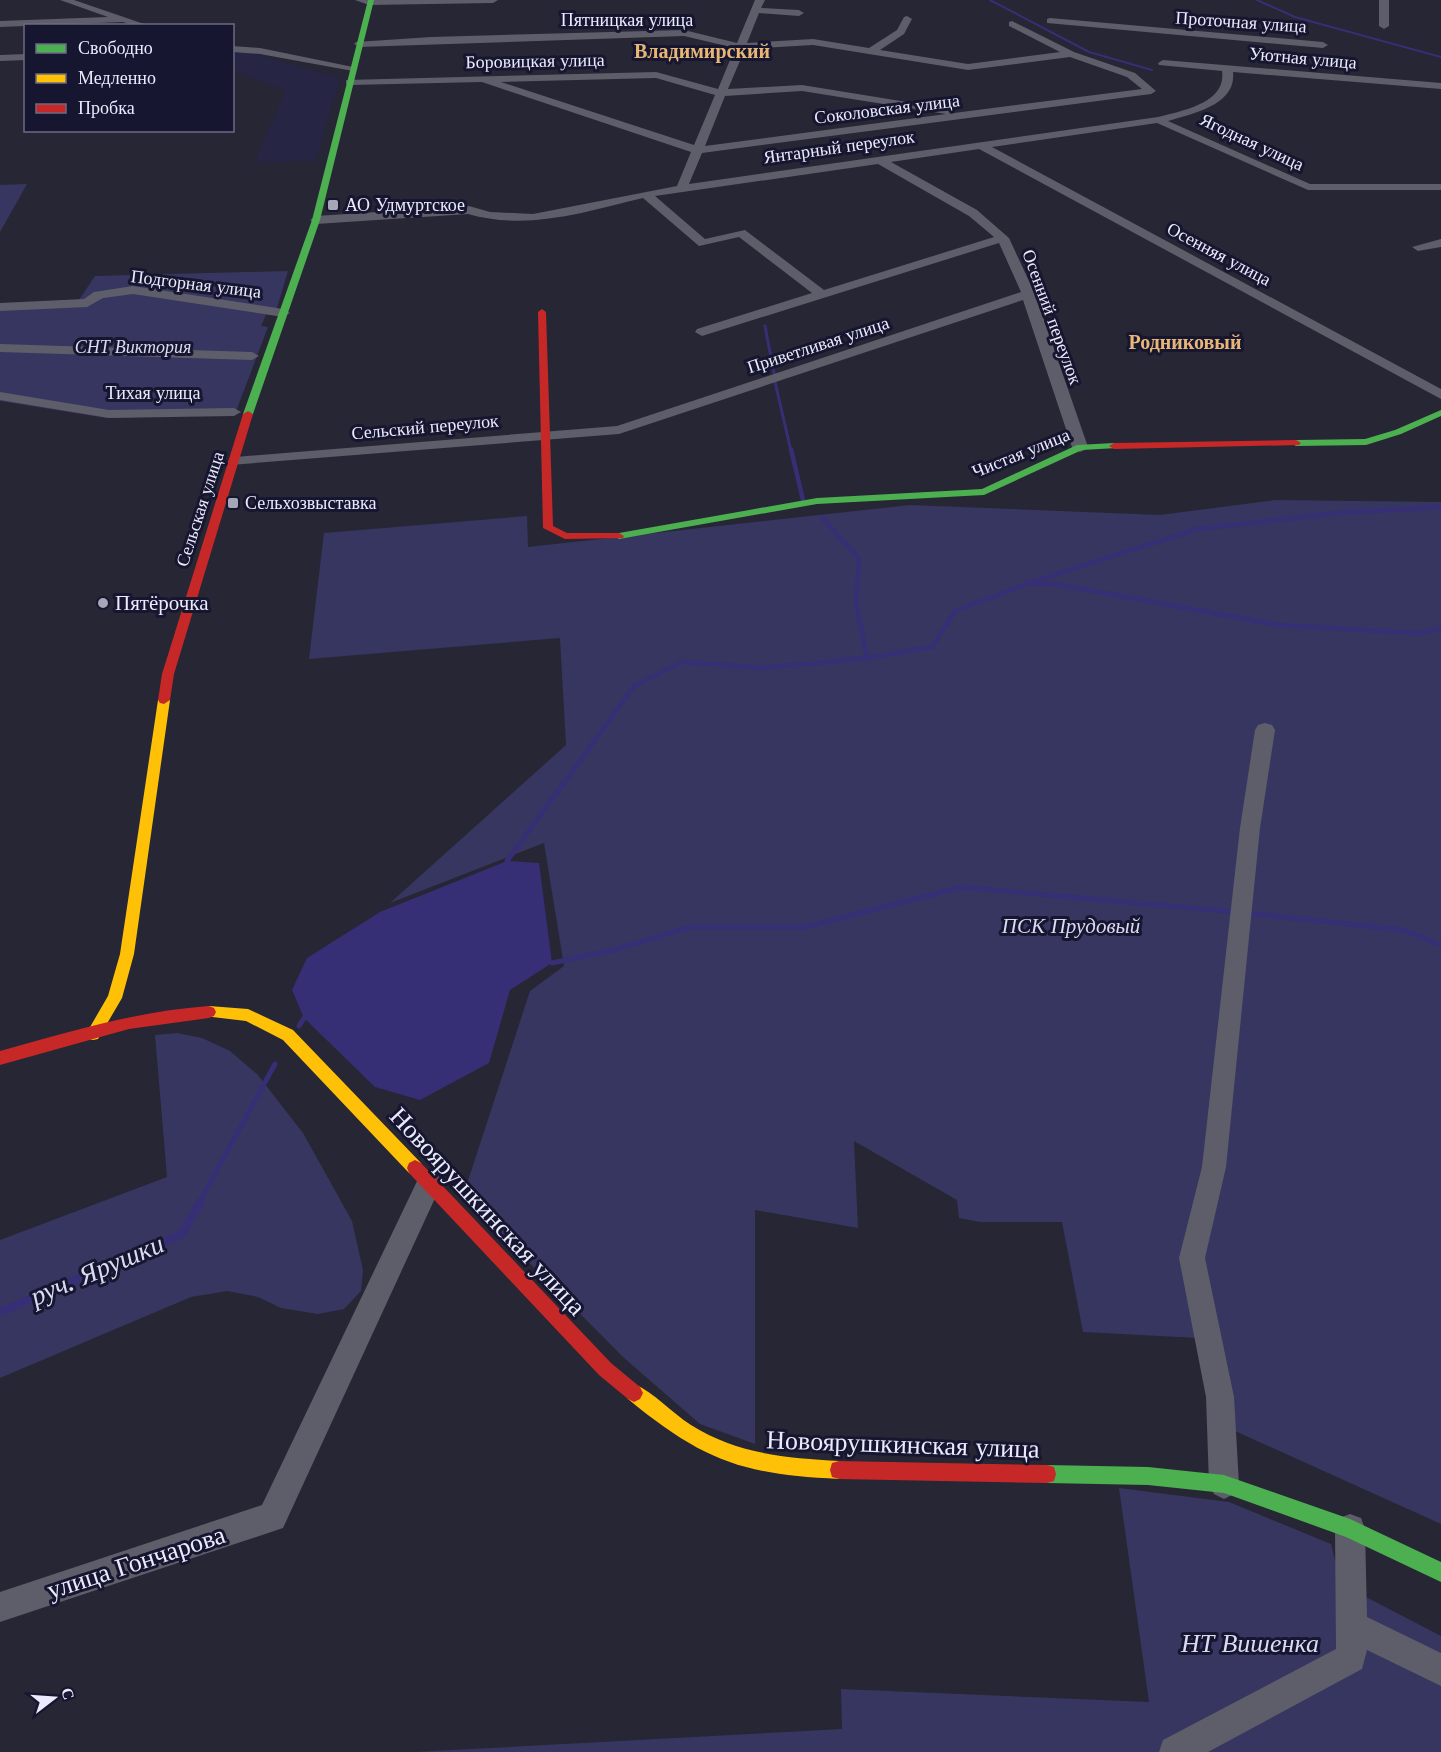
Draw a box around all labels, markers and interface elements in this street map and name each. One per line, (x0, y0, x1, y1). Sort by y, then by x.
street label: Проточная улица (1175, 6, 1307, 38)
street label: Пятницкая улица (561, 9, 693, 31)
legend (24, 24, 234, 132)
text: Свободно (78, 37, 153, 59)
district label: Владимирский (634, 39, 770, 63)
street label: Уютная улица (1248, 42, 1358, 74)
street label: Боровицкая улица (465, 49, 605, 73)
text: Медленно (78, 67, 156, 89)
street label: Соколовская улица (813, 89, 961, 129)
text: Пробка (78, 97, 135, 119)
street label: Ягодная улица (1197, 108, 1307, 176)
street label: Янтарный переулок (762, 125, 916, 168)
place label: АО Удмуртское (345, 194, 465, 216)
marker: АО Удмуртское (326, 198, 340, 212)
street label: Осенняя улица (1163, 217, 1275, 291)
street label: Осенний переулок (1017, 247, 1087, 388)
street label: Подгорная улица (130, 265, 262, 303)
street label: Приветливая улица (744, 312, 892, 378)
district label: Родниковый (1128, 330, 1242, 354)
park label: СНТ Виктория (75, 336, 191, 358)
street label: Тихая улица (106, 382, 200, 404)
street label: Сельский переулок (350, 410, 500, 444)
street label: Чистая улица (969, 423, 1073, 483)
street label: Сельская улица (171, 449, 229, 569)
place label: Сельхозвыставка (245, 492, 376, 514)
marker: Сельхозвыставка (226, 496, 240, 510)
place label: Пятёрочка (115, 590, 209, 616)
marker: Пятёрочка (96, 596, 110, 610)
park label: ПСК Прудовый (1001, 913, 1141, 939)
street label: Новоярушкинская улица (383, 1100, 593, 1322)
water label: руч. Ярушки (23, 1227, 169, 1313)
street label: Новоярушкинская улица (766, 1423, 1041, 1465)
street label: улица Гончарова (43, 1518, 230, 1606)
park label: НТ Вишенка (1180, 1627, 1319, 1659)
north arrow (24, 1668, 84, 1728)
text: С (57, 1685, 80, 1702)

